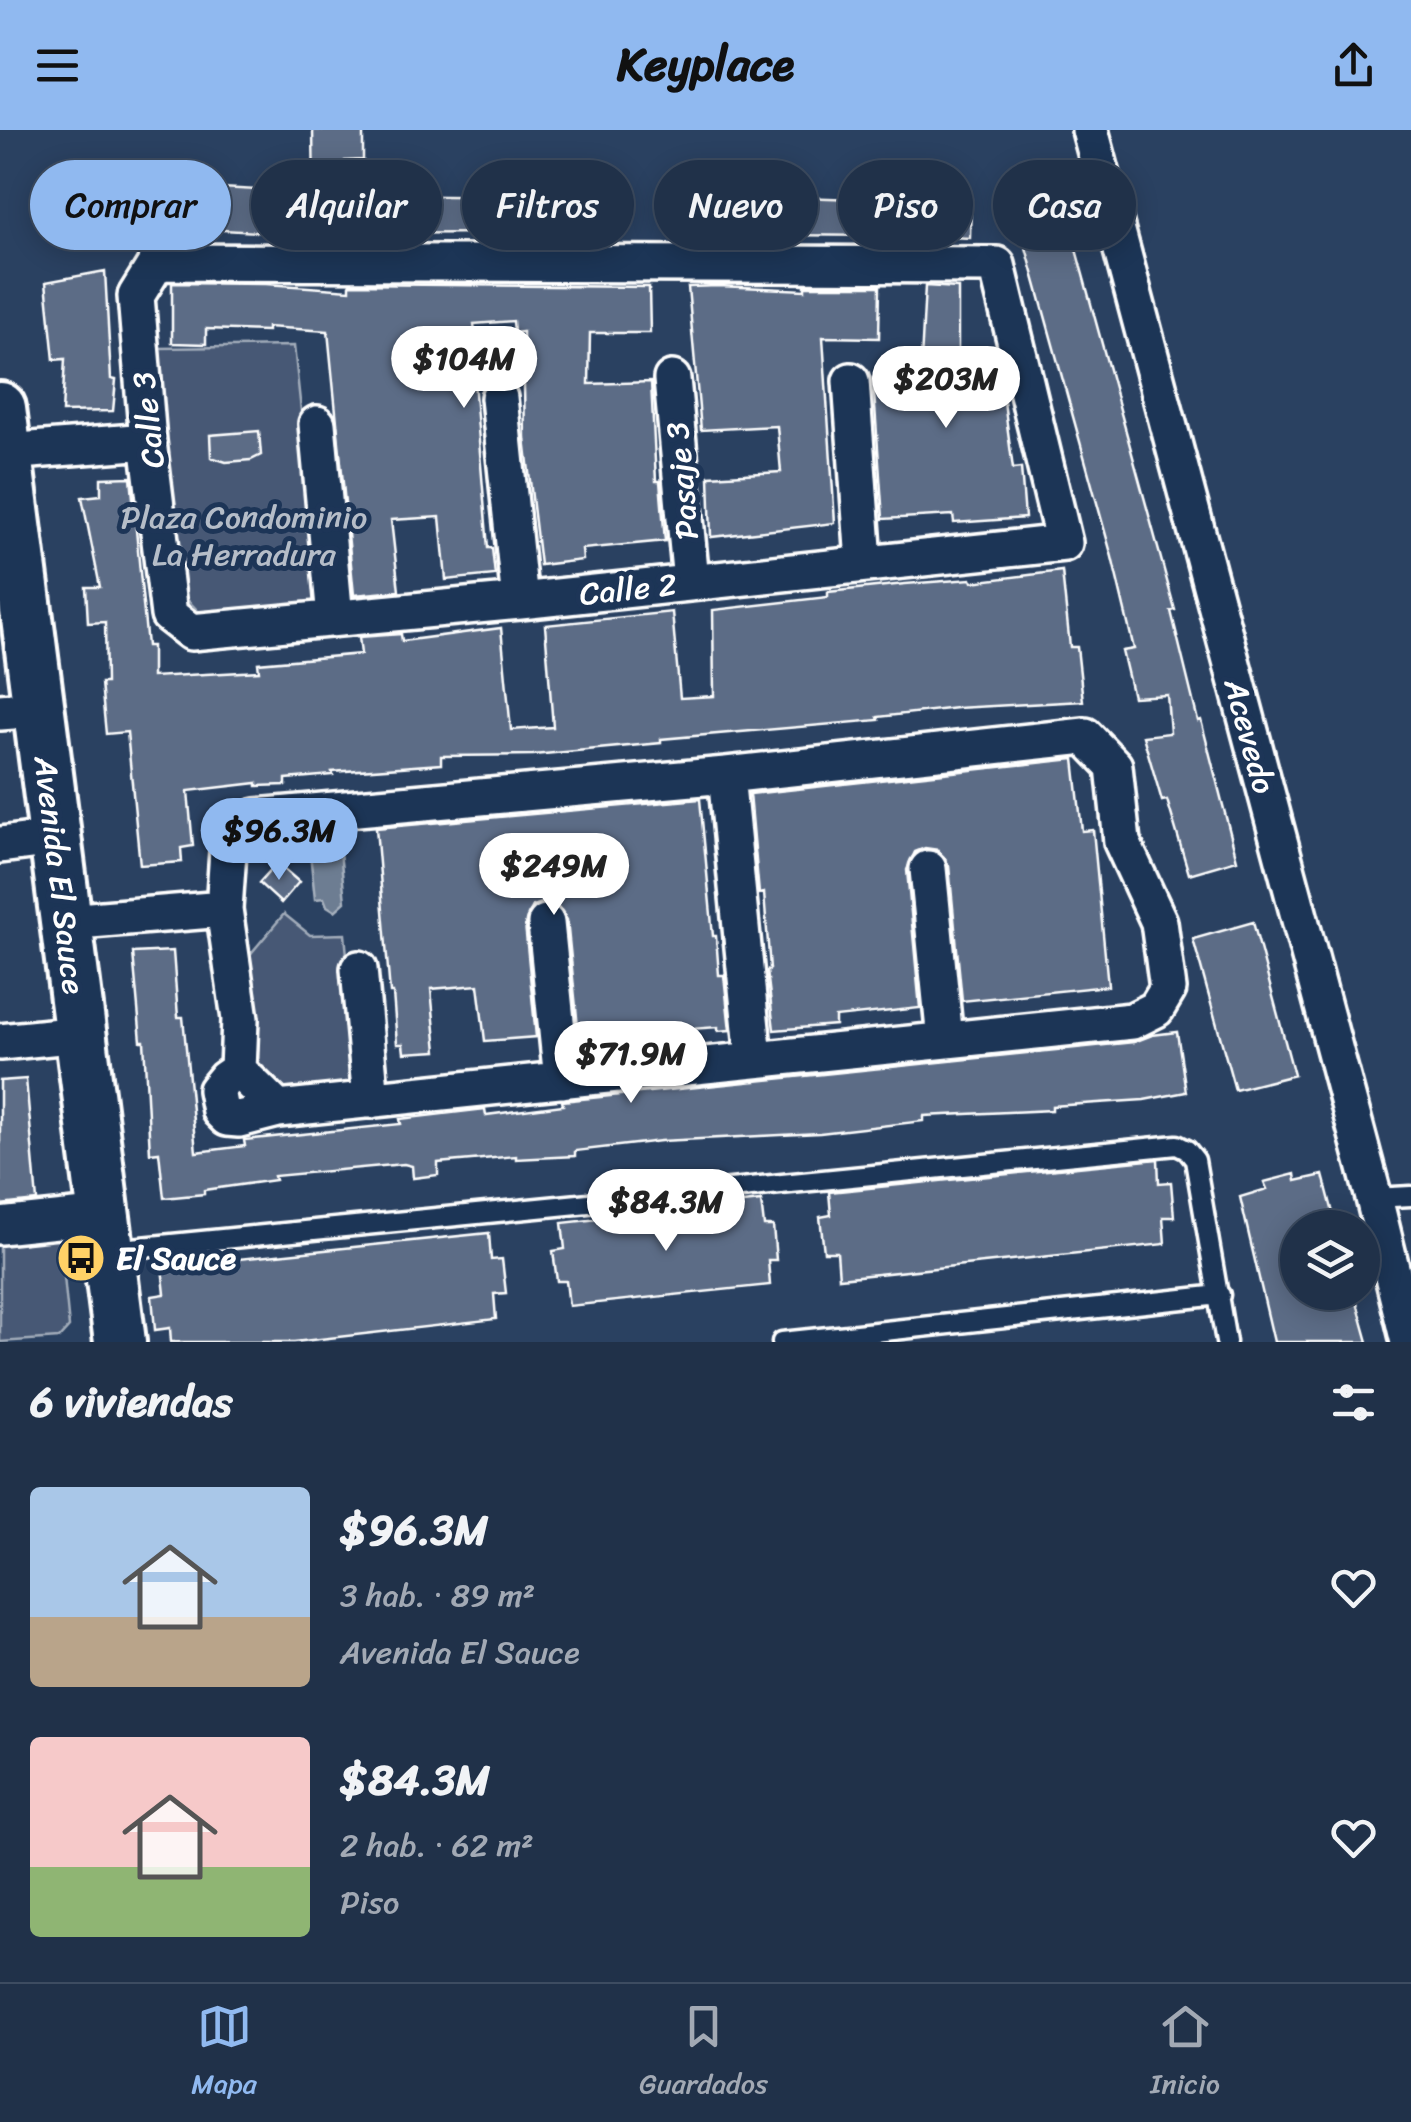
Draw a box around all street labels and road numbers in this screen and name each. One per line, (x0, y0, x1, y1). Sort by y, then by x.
street label: Calle 3 (115, 369, 182, 471)
street label: Pasaje 3 (649, 420, 716, 542)
street label: Calle 2 (577, 556, 680, 623)
street label: Acevedo (1207, 671, 1292, 800)
street label: Avenida El Sauce (16, 752, 102, 997)

